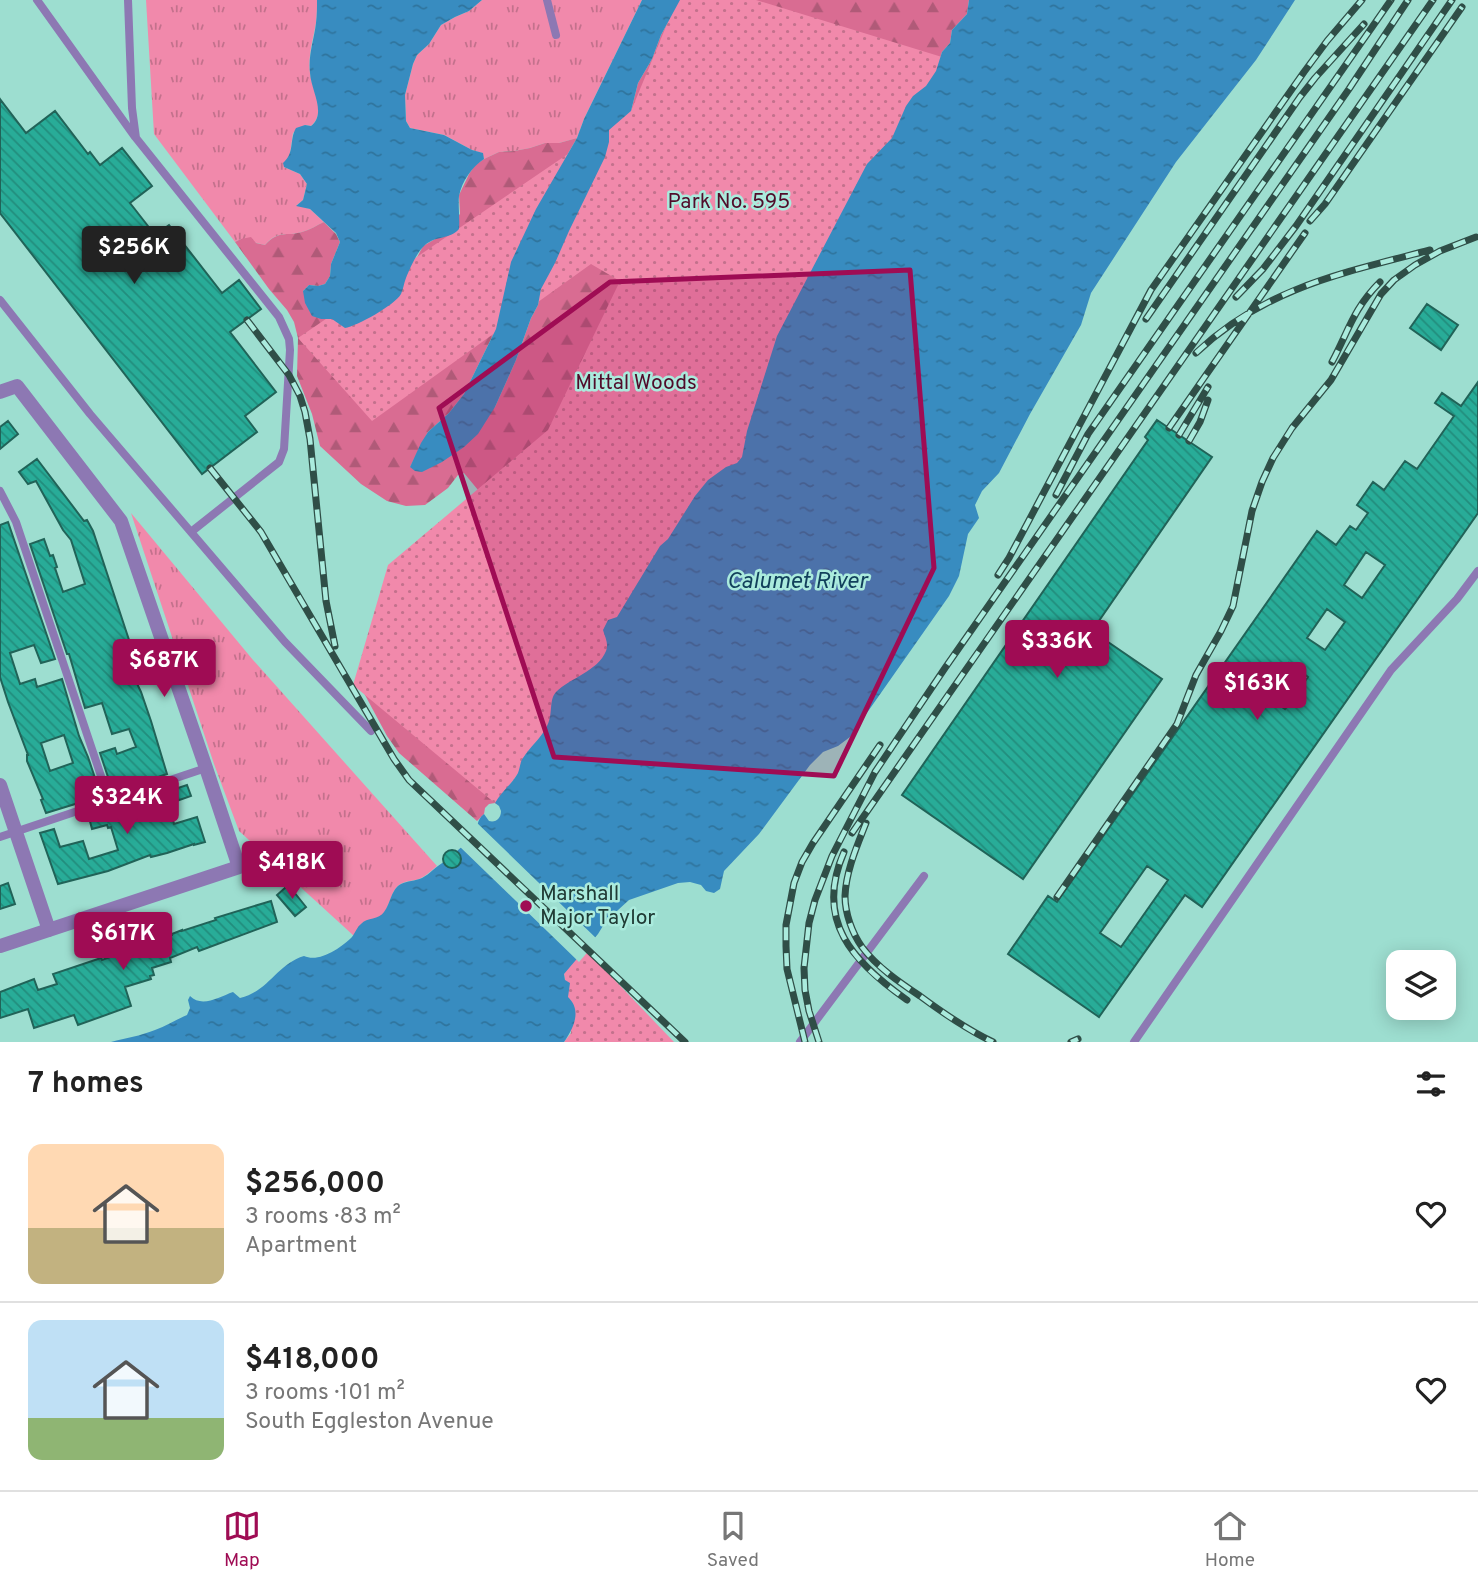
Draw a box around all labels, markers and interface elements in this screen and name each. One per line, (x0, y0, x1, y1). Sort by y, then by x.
park label: Park No. 595 (668, 189, 790, 216)
pin: $256K (85, 226, 183, 286)
text: $256K (98, 234, 170, 263)
park label: Mittal Woods (575, 370, 697, 397)
water label: Calumet River (727, 568, 870, 597)
pin: $336K (1008, 620, 1106, 680)
text: $336K (1021, 628, 1093, 657)
pin: $687K (115, 640, 213, 699)
text: $687K (129, 647, 199, 676)
pin: $163K (1208, 662, 1306, 722)
text: $163K (1223, 670, 1291, 699)
pin: $324K (78, 776, 176, 836)
text: $324K (91, 784, 163, 813)
pin: $418K (243, 842, 341, 901)
text: $418K (258, 849, 326, 878)
place label: Marshall Major Taylor (540, 881, 655, 932)
marker: Marshall Major Taylor (518, 898, 534, 914)
pin: $617K (74, 912, 172, 972)
text: $617K (90, 920, 156, 949)
map controls (1386, 950, 1456, 1020)
button: layers (1386, 950, 1456, 1020)
icon: filters (1412, 1065, 1450, 1103)
text: 7 homes (28, 1066, 144, 1103)
text: $256,000 (245, 1166, 385, 1203)
icon: home (84, 1172, 168, 1256)
icon: heart (1412, 1195, 1450, 1233)
text: 3 rooms · 83 m² (245, 1203, 401, 1232)
text: Apartment (245, 1232, 357, 1261)
text: $418,000 (245, 1342, 379, 1379)
icon: home (84, 1348, 168, 1432)
icon: heart (1412, 1371, 1450, 1409)
text: 3 rooms · 101 m² (245, 1379, 405, 1408)
text: South Eggleston Avenue (245, 1408, 494, 1437)
tab: Map (223, 1507, 261, 1573)
tab: Saved (707, 1507, 759, 1573)
tab: Home (1205, 1507, 1255, 1573)

